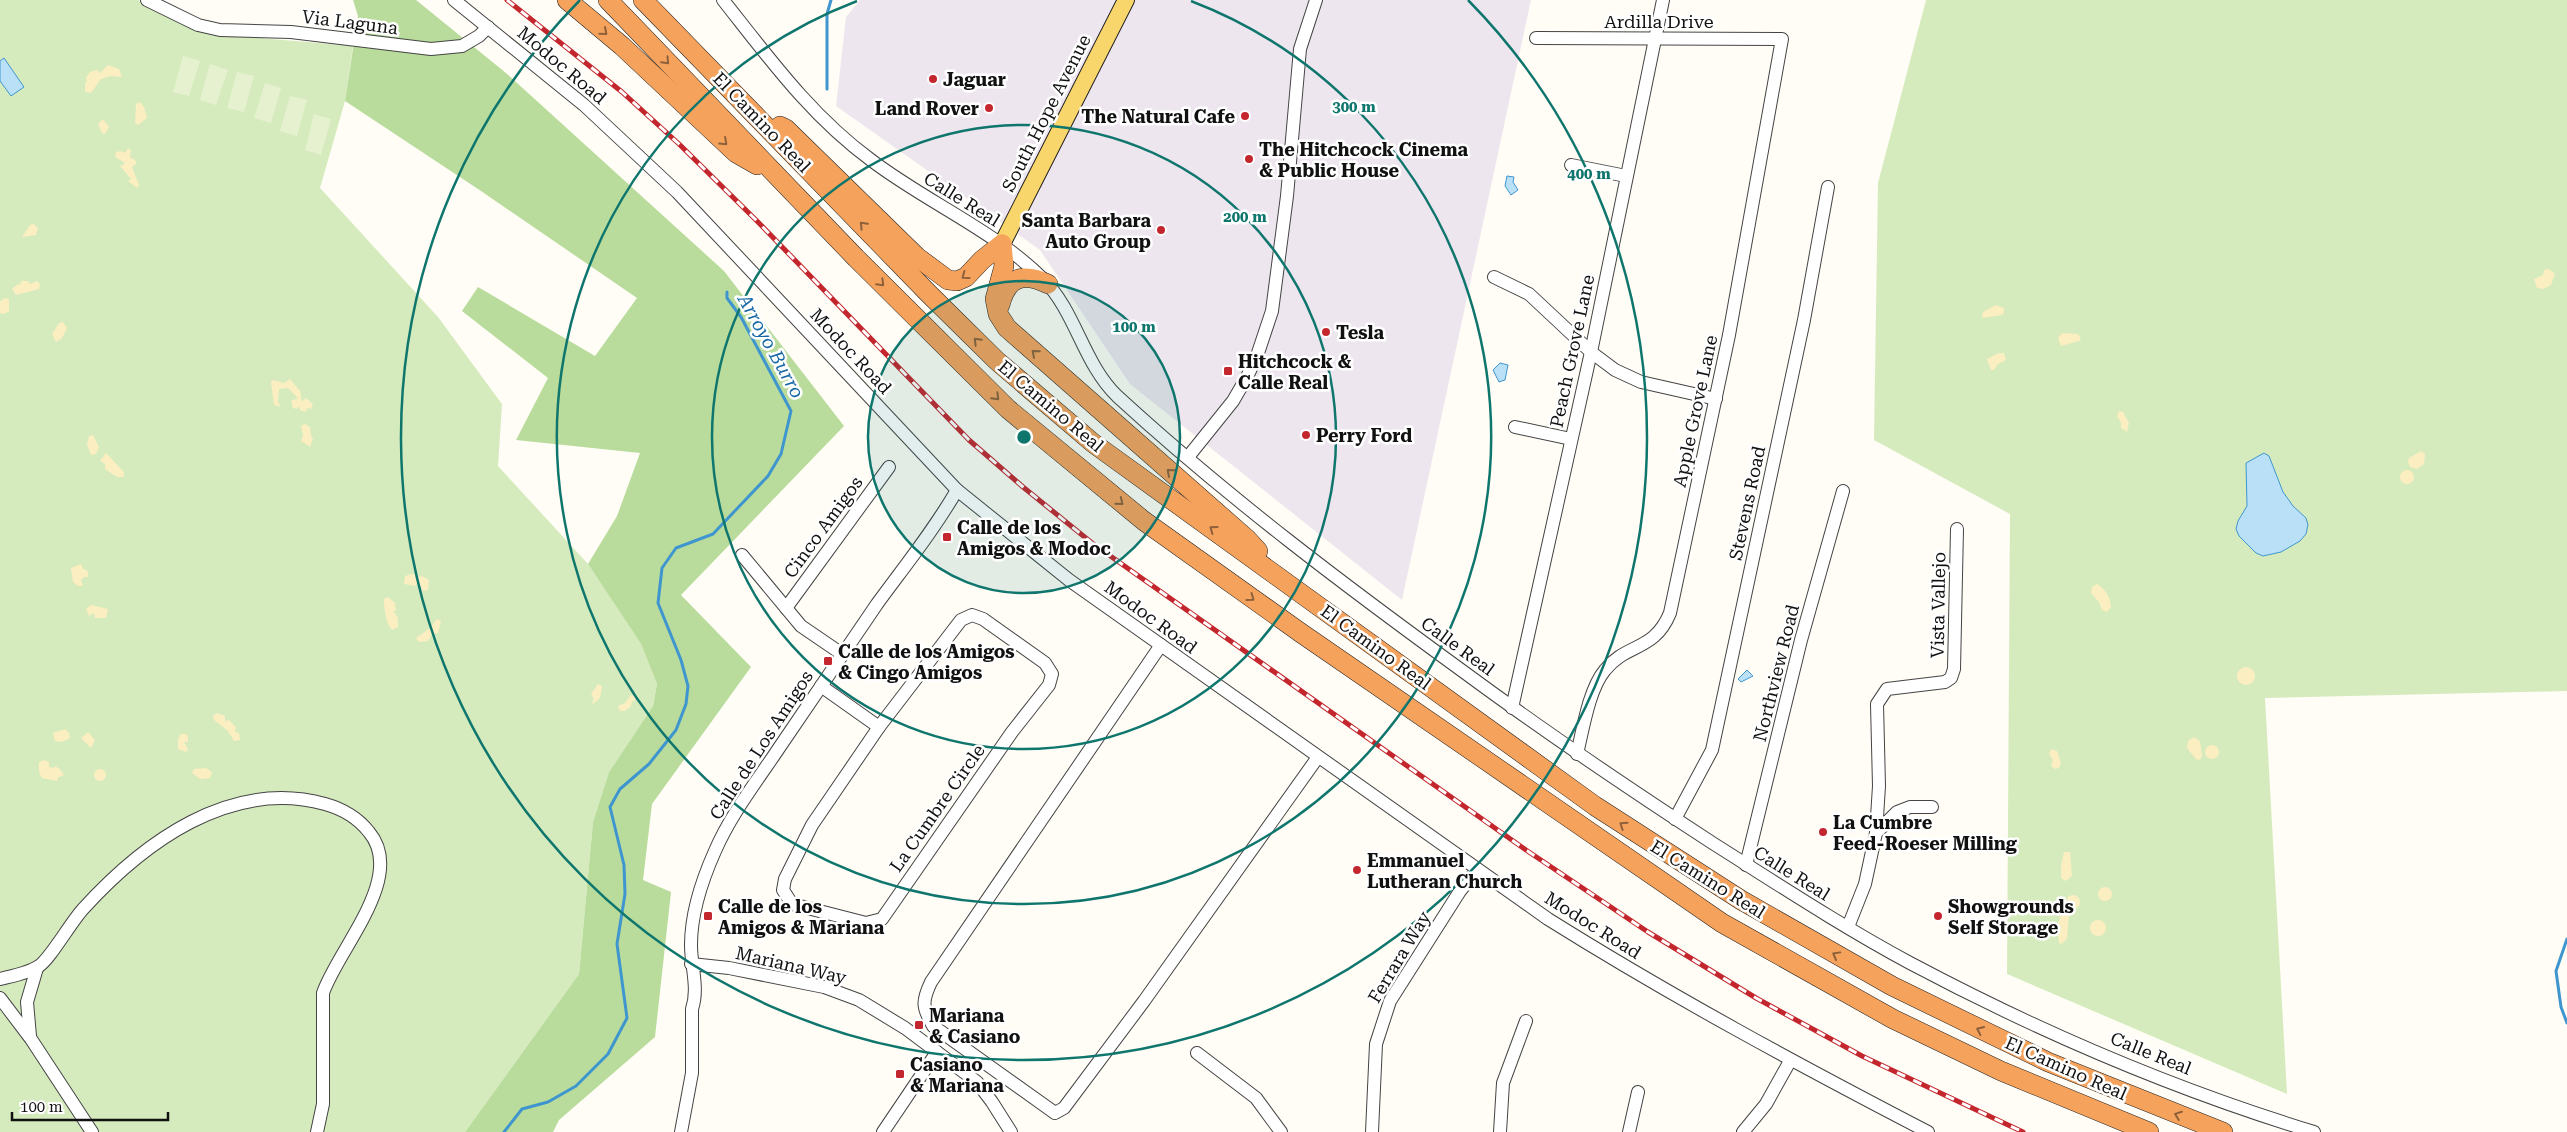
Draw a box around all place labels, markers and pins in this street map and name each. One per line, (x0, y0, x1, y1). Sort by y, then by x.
place label: Jaguar (943, 69, 1006, 90)
marker: Jaguar (927, 73, 939, 85)
place label: Land Rover (875, 98, 979, 119)
marker: Land Rover (983, 102, 995, 114)
place label: The Natural Cafe (1081, 106, 1235, 127)
marker: The Natural Cafe (1239, 110, 1251, 122)
place label: The Hitchcock Cinema & Public House (1259, 139, 1468, 181)
marker: The Hitchcock Cinema & Public House (1243, 153, 1255, 165)
place label: Santa Barbara Auto Group (1022, 210, 1151, 252)
marker: Santa Barbara Auto Group (1155, 224, 1167, 236)
place label: Tesla (1336, 322, 1384, 343)
marker: Tesla (1320, 326, 1332, 338)
place label: Hitchcock & Calle Real (1238, 351, 1352, 393)
marker: Hitchcock & Calle Real (1222, 365, 1234, 377)
place label: Perry Ford (1316, 425, 1412, 446)
centre of rings (1015, 428, 1033, 446)
marker: Perry Ford (1300, 429, 1312, 441)
place label: Calle de los Amigos & Modoc (957, 517, 1111, 559)
marker: Calle de los Amigos & Modoc (941, 531, 953, 543)
place label: Calle de los Amigos & Cingo Amigos (838, 641, 1015, 683)
marker: Calle de los Amigos & Cingo Amigos (822, 655, 834, 667)
place label: La Cumbre Feed-Roeser Milling (1833, 812, 2018, 854)
marker: La Cumbre Feed-Roeser Milling (1817, 826, 1829, 838)
place label: Emmanuel Lutheran Church (1367, 850, 1522, 892)
marker: Emmanuel Lutheran Church (1351, 864, 1363, 876)
place label: Calle de los Amigos & Mariana (718, 896, 885, 938)
place label: Showgrounds Self Storage (1948, 896, 2074, 938)
marker: Calle de los Amigos & Mariana (702, 910, 714, 922)
marker: Showgrounds Self Storage (1932, 910, 1944, 922)
place label: Mariana & Casiano (929, 1005, 1021, 1047)
marker: Mariana & Casiano (913, 1019, 925, 1031)
place label: Casiano & Mariana (910, 1054, 1004, 1096)
marker: Casiano & Mariana (894, 1068, 906, 1080)

